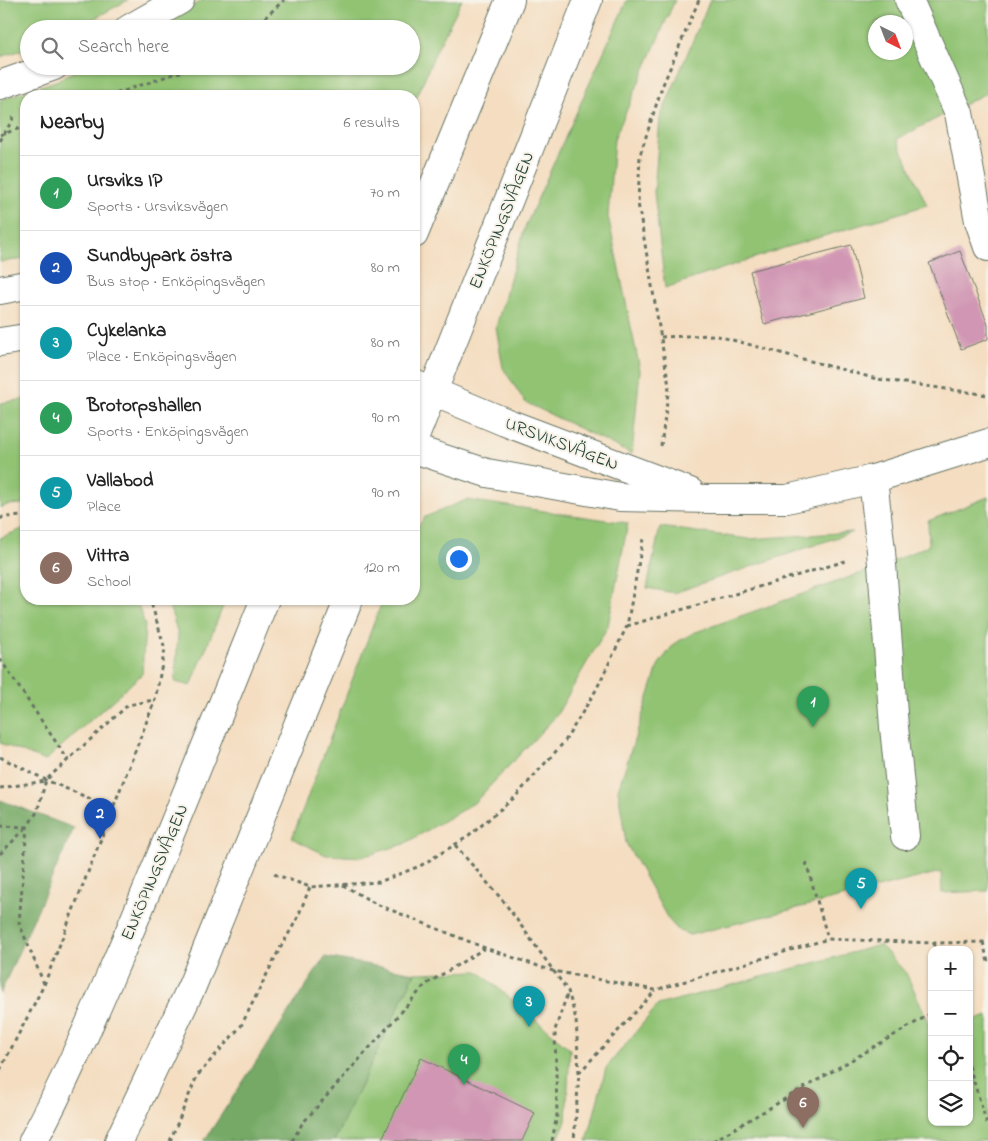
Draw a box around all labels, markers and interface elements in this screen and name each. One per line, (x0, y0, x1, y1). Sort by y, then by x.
north arrow (868, 15, 913, 60)
search box (20, 20, 420, 75)
icon: search (38, 34, 66, 62)
text: Search here (78, 34, 169, 61)
text: Nearby (40, 108, 104, 138)
text: 6 results (343, 111, 400, 135)
street label: ENKÖPINGSVÄGEN (463, 148, 542, 293)
text: Ursviks IP (87, 168, 162, 195)
text: 1 (53, 181, 59, 205)
text: 70 m (370, 181, 400, 205)
text: Sports · Ursviksvägen (87, 195, 228, 219)
text: Sundbypark östra (87, 243, 232, 270)
text: 2 (52, 256, 60, 280)
text: 80 m (371, 256, 400, 280)
text: Bus stop · Enköpingsvägen (87, 270, 265, 294)
text: Cykelanka (87, 318, 166, 345)
text: 3 (53, 331, 59, 355)
text: 80 m (371, 331, 400, 355)
text: Place · Enköpingsvägen (87, 345, 237, 369)
text: Brotorpshallen (87, 393, 201, 420)
text: 4 (53, 406, 59, 430)
text: 90 m (372, 406, 400, 430)
street label: URSVIKSVÄGEN (501, 411, 622, 478)
text: Sports · Enköpingsvägen (87, 420, 248, 444)
text: Vallabod (87, 468, 153, 495)
text: 5 (51, 481, 61, 505)
text: 90 m (372, 481, 400, 505)
text: Place (87, 495, 121, 519)
text: Vittra (87, 543, 129, 570)
your location (446, 546, 472, 572)
text: 6 (52, 556, 60, 580)
text: 120 m (364, 556, 400, 580)
text: School (87, 570, 131, 594)
pin: 1 (797, 686, 829, 727)
pin: 2 (84, 798, 116, 839)
street label: ENKÖPINGSVÄGEN (115, 800, 196, 945)
pin: 5 (845, 868, 877, 909)
map controls (928, 946, 973, 1126)
button: + (928, 946, 973, 991)
pin: 3 (513, 986, 545, 1027)
button: − (928, 991, 973, 1036)
button: locate (928, 1036, 973, 1081)
pin: 4 (448, 1044, 480, 1085)
button: layers (928, 1081, 973, 1126)
pin: 6 (787, 1087, 819, 1128)

